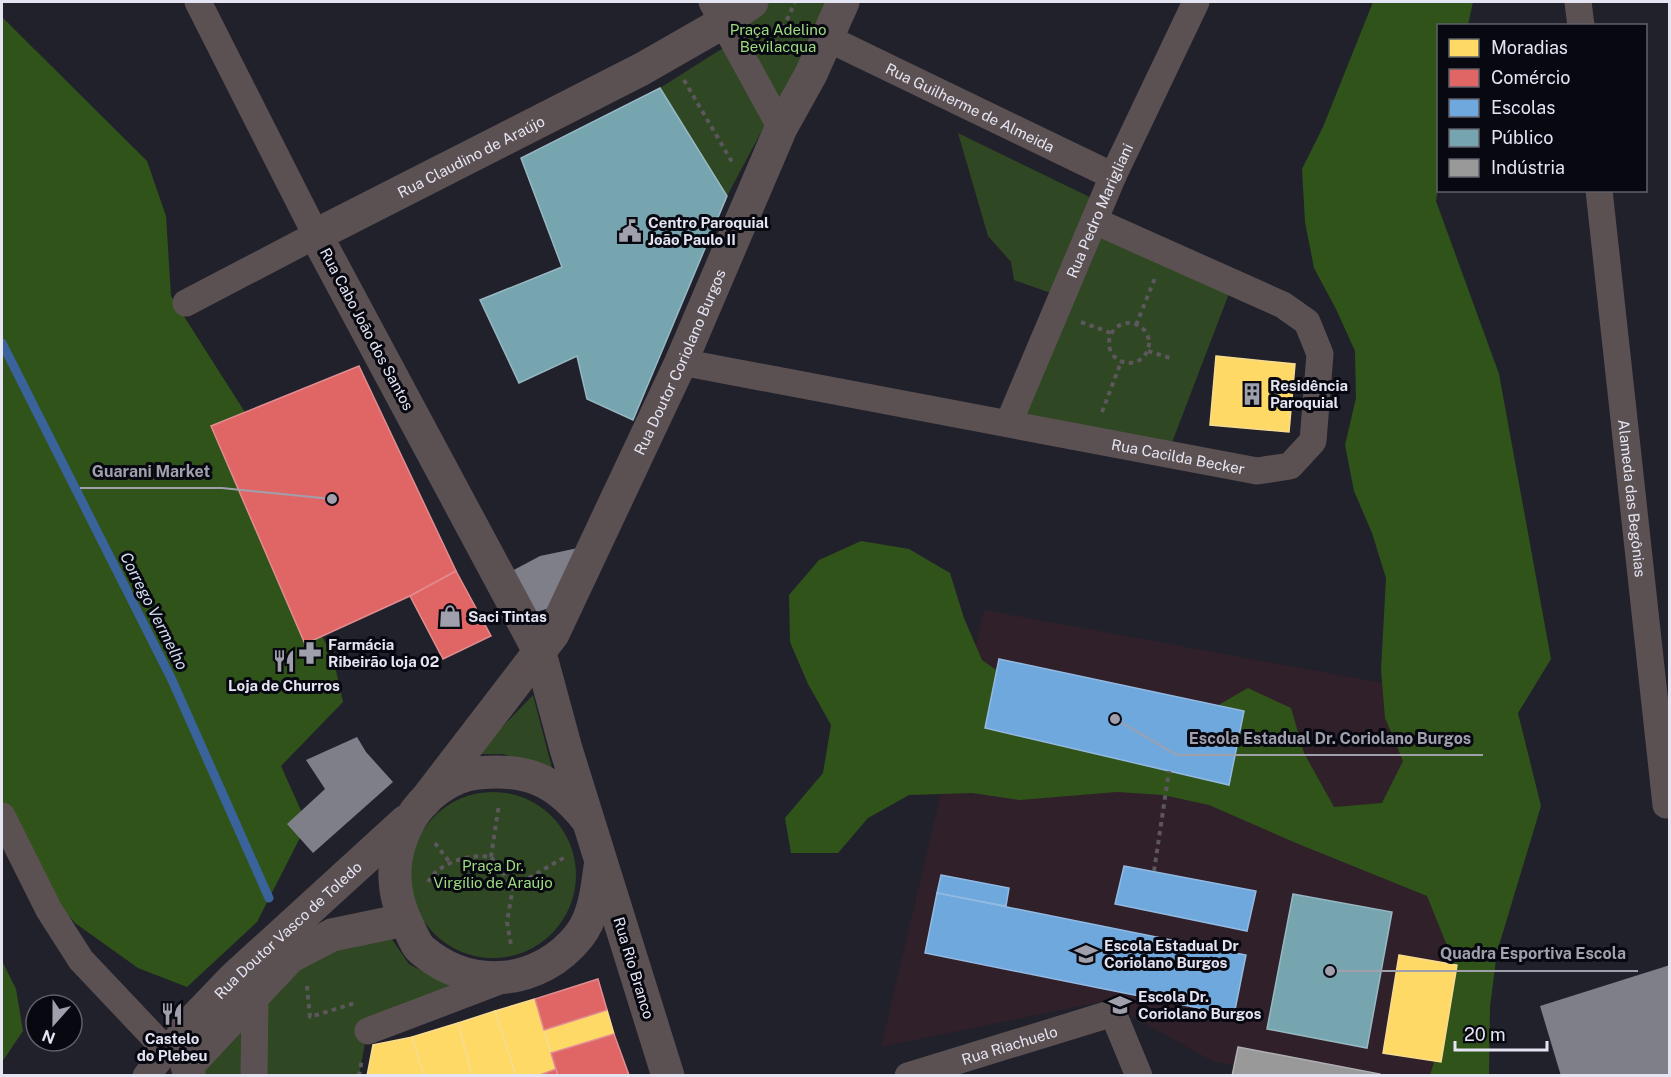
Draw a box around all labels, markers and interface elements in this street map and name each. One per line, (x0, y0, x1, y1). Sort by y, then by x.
park label: Praça Adelino Bevilacqua (730, 21, 826, 55)
legend (1437, 24, 1647, 192)
text: Moradias (1491, 37, 1568, 58)
street label: Rua Guilherme de Almeida (883, 59, 1057, 155)
text: Comércio (1491, 67, 1571, 88)
text: Escolas (1491, 97, 1555, 118)
street label: Rua Claudino de Araújo (395, 112, 547, 201)
text: Público (1491, 127, 1553, 148)
street label: Rua Pedro Marigliani (1063, 140, 1136, 280)
text: Indústria (1491, 157, 1565, 178)
place label: Centro Paroquial João Paulo II (648, 214, 769, 248)
public building icon: Centro Paroquial João Paulo II (617, 218, 643, 244)
street label: Rua Cabo João dos Santos (317, 245, 417, 413)
street label: Rua Doutor Coriolano Burgos (630, 266, 728, 457)
place label: Residência Paroquial (1270, 377, 1348, 411)
building icon: Residência Paroquial (1239, 381, 1265, 407)
street label: Alameda das Begônias (1616, 419, 1650, 578)
street label: Rua Cacilda Becker (1110, 435, 1246, 477)
callout: Guarani Market (80, 454, 222, 488)
text: Guarani Market (92, 462, 211, 481)
water label: Corrego Vermelho (116, 549, 192, 673)
shop icon: Saci Tintas (437, 603, 463, 629)
place label: Saci Tintas (468, 608, 547, 625)
place label: Farmácia Ribeirão loja 02 (328, 636, 439, 670)
pharmacy icon: Farmácia Ribeirão loja 02 (297, 640, 323, 666)
restaurant icon: Loja de Churros (271, 648, 297, 674)
place label: Loja de Churros (228, 677, 340, 694)
callout: Escola Estadual Dr. Coriolano Burgos (1177, 721, 1483, 755)
text: Escola Estadual Dr. Coriolano Burgos (1189, 729, 1471, 748)
park label: Praça Dr. Virgílio de Araújo (433, 857, 553, 891)
street label: Rua Doutor Vasco de Toledo (210, 858, 365, 1002)
street label: Rua Rio Branco (610, 915, 658, 1021)
place label: Escola Estadual Dr Coriolano Burgos (1104, 937, 1239, 971)
callout: Quadra Esportiva Escola (1428, 937, 1638, 971)
school or university icon: Escola Estadual Dr Coriolano Burgos (1073, 941, 1099, 967)
text: Quadra Esportiva Escola (1440, 944, 1626, 963)
place label: Escola Dr. Coriolano Burgos (1138, 988, 1262, 1022)
school or university icon: Escola Dr. Coriolano Burgos (1107, 992, 1133, 1018)
north arrow (24, 993, 84, 1053)
restaurant icon: Castelo do Plebeu (159, 1001, 185, 1027)
scale bar (1455, 1014, 1546, 1052)
street label: Rua Riachuelo (959, 1022, 1059, 1068)
text: 20 m (1464, 1024, 1506, 1045)
text: N (40, 1025, 58, 1048)
place label: Castelo do Plebeu (137, 1030, 207, 1064)

